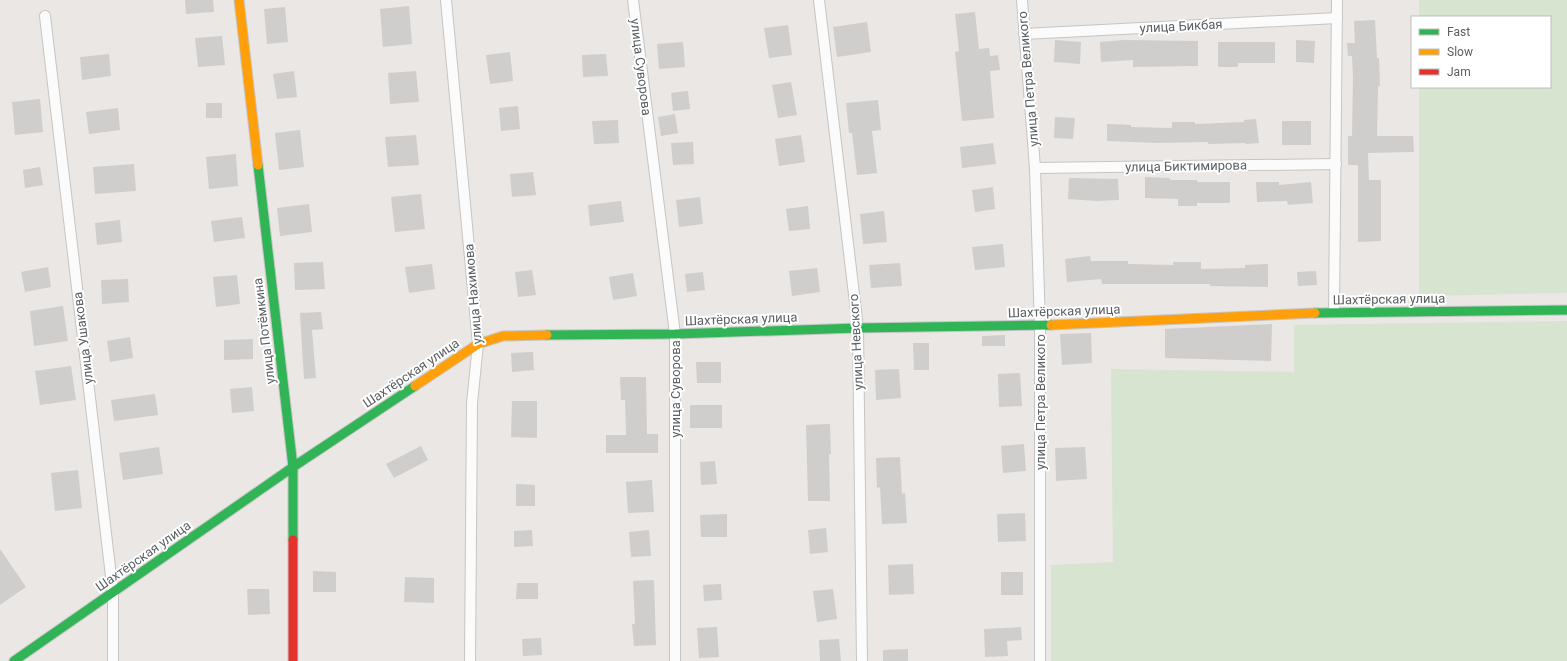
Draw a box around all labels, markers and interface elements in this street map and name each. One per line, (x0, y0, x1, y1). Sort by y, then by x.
street label: улица Петра Великого (1015, 11, 1041, 147)
street label: улица Бикбая (1139, 16, 1223, 36)
legend (1411, 16, 1551, 88)
street label: улица Суворова (628, 18, 654, 116)
text: Fast (1447, 25, 1470, 39)
text: Slow (1447, 45, 1473, 59)
text: Jam (1447, 65, 1471, 79)
street label: улица Биктимирова (1125, 157, 1247, 175)
street label: улица Нахимова (461, 243, 485, 345)
street label: улица Потёмкина (250, 277, 278, 385)
street label: улица Ушакова (70, 291, 96, 385)
street label: Шахтёрская улица (1333, 291, 1445, 307)
street label: улица Невского (846, 293, 866, 391)
street label: Шахтёрская улица (1007, 302, 1121, 320)
street label: Шахтёрская улица (684, 310, 798, 328)
street label: улица Петра Великого (1033, 334, 1048, 470)
street label: Шахтёрская улица (360, 335, 462, 411)
street label: улица Суворова (668, 340, 683, 438)
street label: Шахтёрская улица (93, 518, 193, 594)

